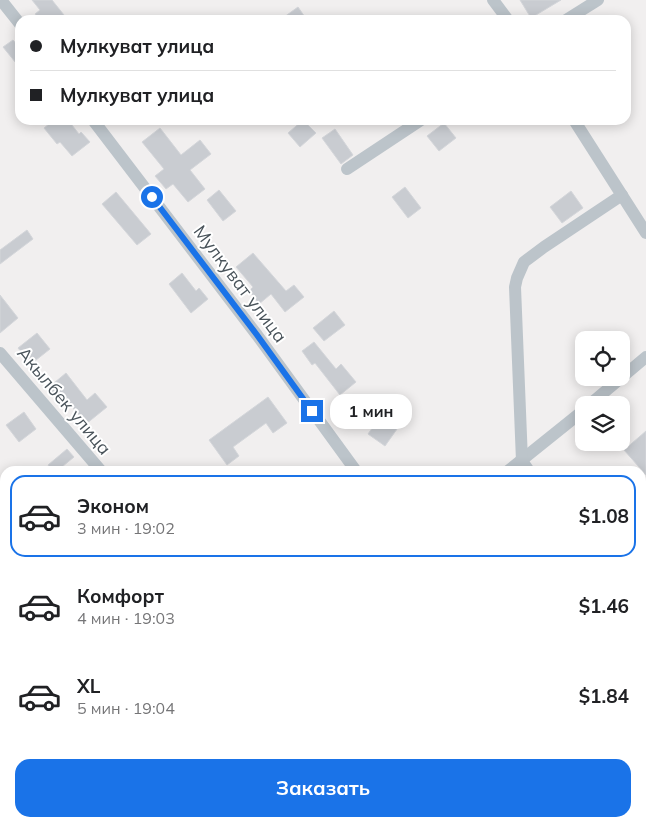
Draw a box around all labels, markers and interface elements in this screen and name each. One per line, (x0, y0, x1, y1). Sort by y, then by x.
text: Мулкуват улица (60, 34, 214, 58)
text: Мулкуват улица (60, 83, 214, 107)
route start (141, 186, 163, 208)
street label: Мулкуват улица (189, 220, 292, 347)
map controls (575, 331, 630, 451)
button: locate (575, 331, 630, 386)
street label: Акылбек улица (12, 342, 116, 459)
callout: 1 мин (330, 394, 412, 428)
button: layers (575, 396, 630, 451)
route end (301, 400, 323, 422)
text: 1 мин (349, 401, 393, 421)
icon: car (17, 494, 62, 539)
text: Эконом (77, 494, 149, 518)
text: $1.08 (579, 504, 629, 528)
text: 3 мин · 19:02 (77, 518, 175, 538)
icon: car (17, 584, 62, 629)
text: Комфорт (77, 584, 164, 608)
text: $1.46 (579, 594, 629, 618)
text: 4 мин · 19:03 (77, 608, 175, 628)
icon: car (17, 674, 62, 719)
text: XL (77, 674, 100, 698)
text: $1.84 (579, 684, 629, 708)
text: 5 мин · 19:04 (77, 698, 175, 718)
button: Заказать (15, 759, 631, 817)

